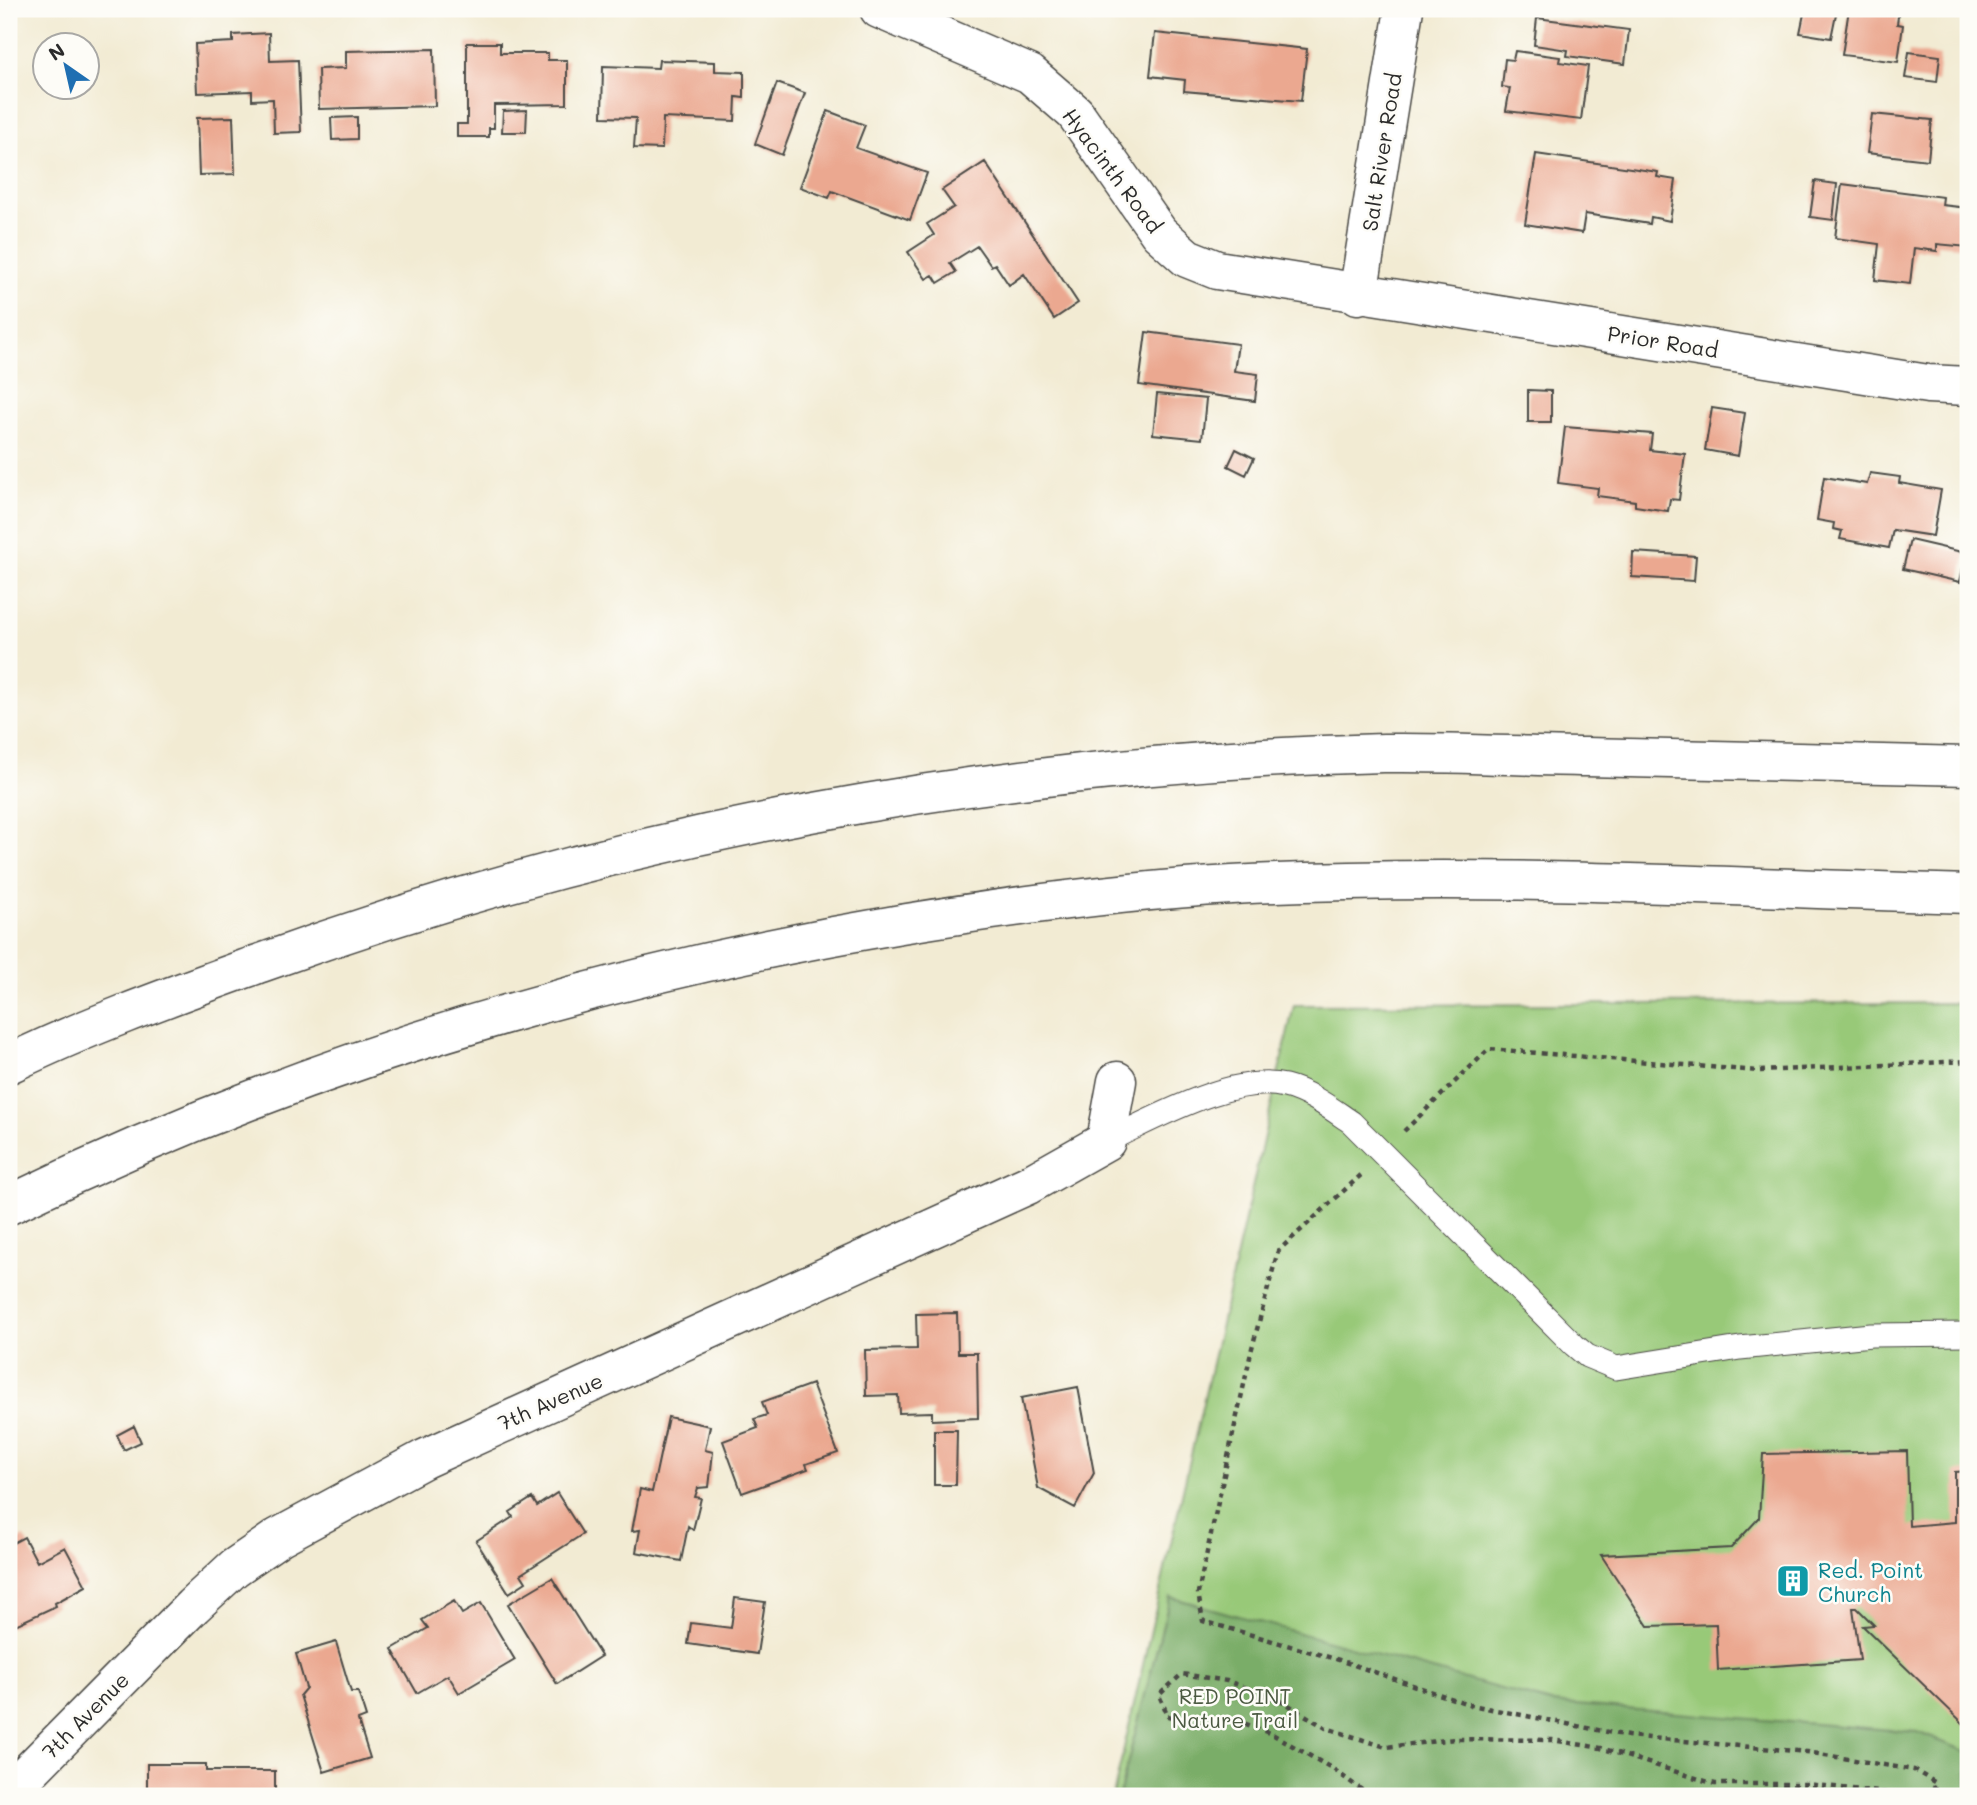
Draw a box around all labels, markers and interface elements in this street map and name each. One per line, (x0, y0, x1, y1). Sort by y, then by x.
north arrow (32, 32, 102, 102)
text: N (43, 37, 69, 66)
street label: Salt River Road (1355, 71, 1407, 233)
street label: Hyacinth Road (1057, 102, 1169, 238)
street label: Prior Road (1606, 319, 1720, 363)
street label: 7th Avenue (493, 1366, 607, 1436)
place label: Red. Point Church (1818, 1556, 1923, 1607)
building icon: Red. Point Church (1774, 1562, 1812, 1600)
street label: 7th Avenue (36, 1666, 134, 1764)
park label: RED POINT Nature Trail (1172, 1682, 1298, 1733)

